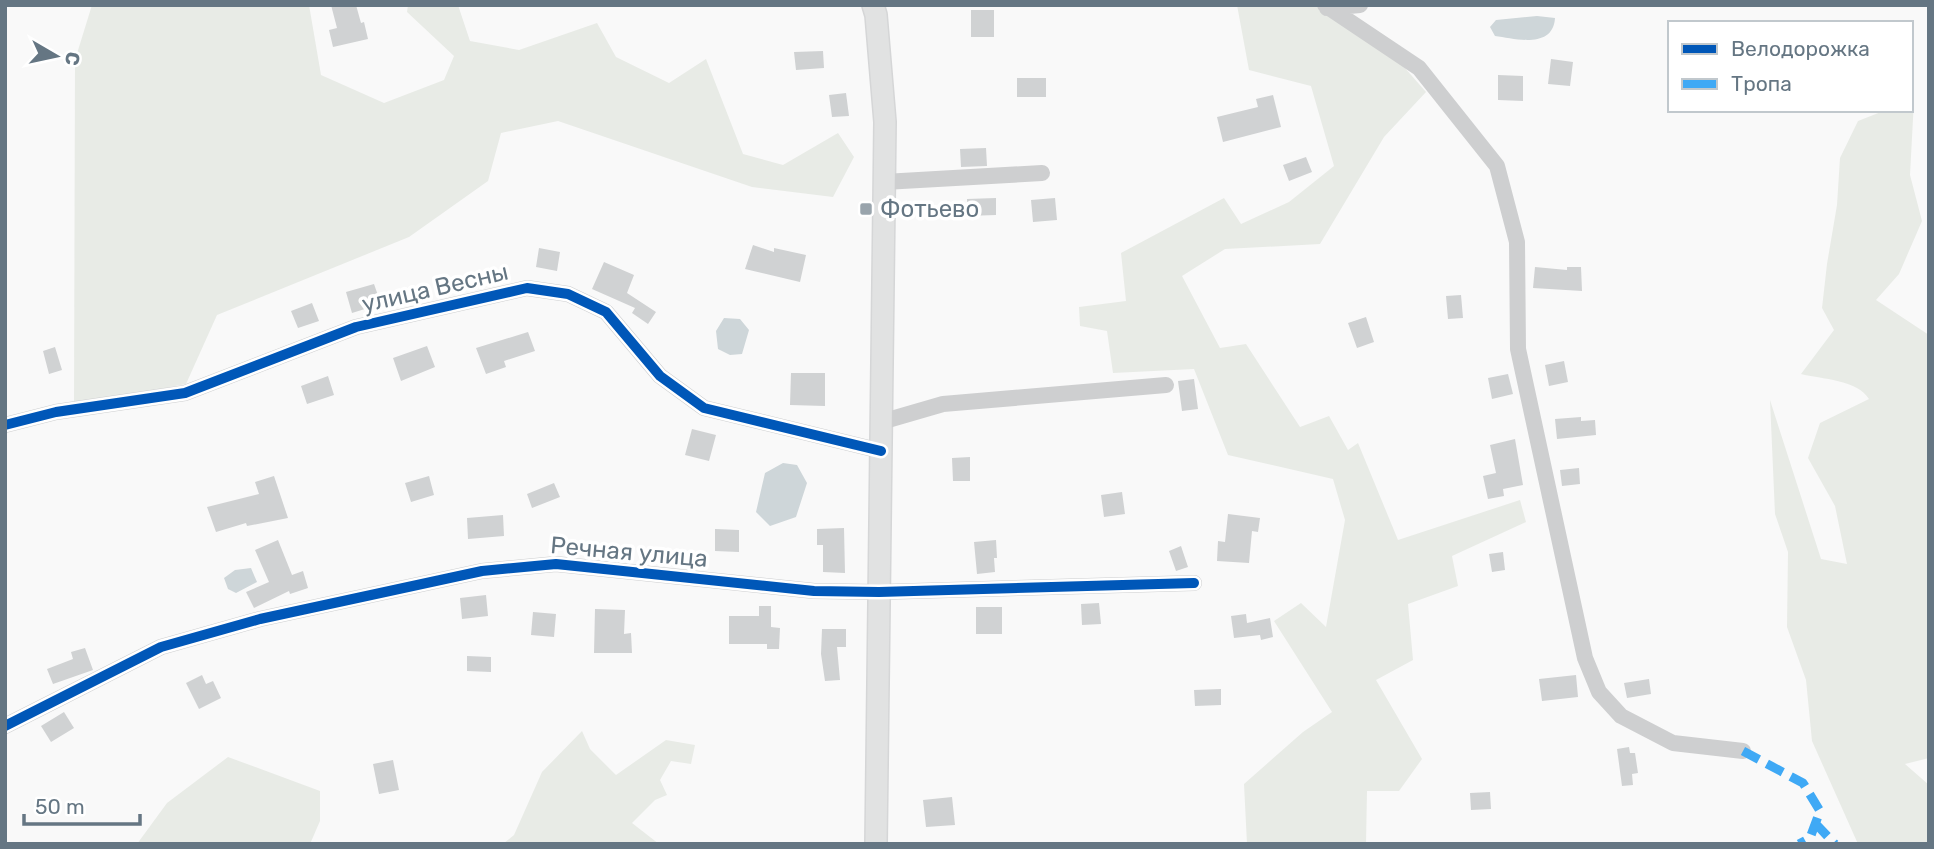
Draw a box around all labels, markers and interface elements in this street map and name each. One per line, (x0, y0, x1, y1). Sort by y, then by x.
north arrow (21, 21, 91, 91)
legend (1668, 21, 1913, 112)
text: Велодорожка (1731, 36, 1870, 61)
text: С (60, 50, 85, 67)
text: Тропа (1731, 71, 1792, 96)
place label: Фотьево (880, 195, 979, 223)
marker: Фотьево (858, 201, 874, 217)
street label: улица Весны (359, 258, 511, 318)
street label: Речная улица (549, 531, 709, 573)
scale bar (24, 782, 140, 826)
text: 50 m (35, 794, 85, 819)

